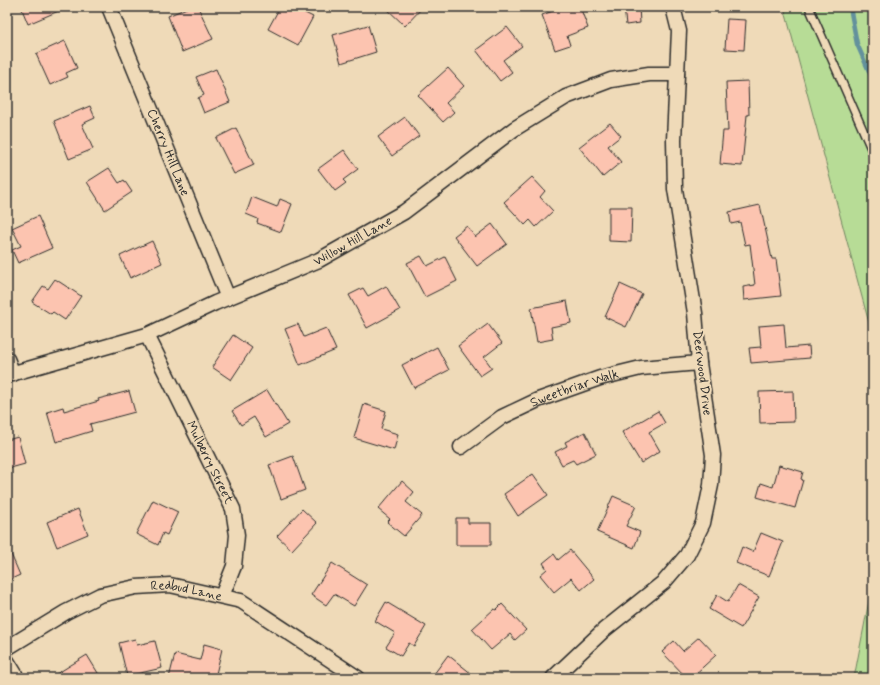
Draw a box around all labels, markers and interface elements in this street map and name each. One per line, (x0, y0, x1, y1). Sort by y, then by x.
street label: Cherry Hill Lane (143, 106, 194, 199)
street label: Willow Hill Lane (310, 212, 395, 270)
street label: Deerwood Drive (688, 330, 716, 416)
street label: Sweetbriar Walk (527, 365, 621, 411)
street label: Mulberry Street (182, 418, 238, 507)
street label: Redbud Lane (150, 576, 224, 605)

